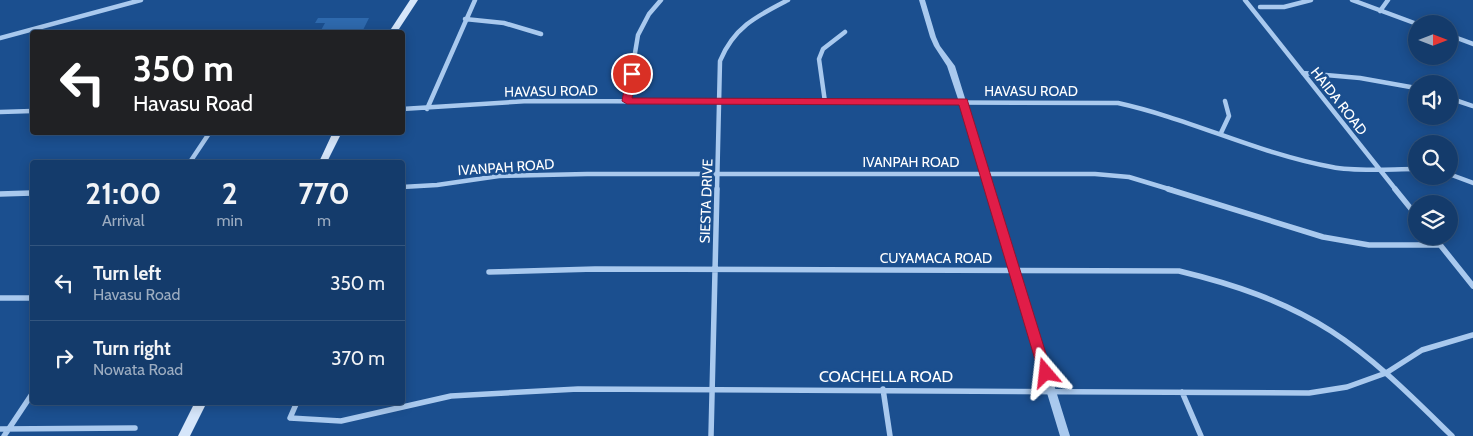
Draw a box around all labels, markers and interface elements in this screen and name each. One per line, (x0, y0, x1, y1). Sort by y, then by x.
north arrow (1408, 15, 1458, 65)
map controls (1408, 15, 1458, 245)
text: 350 m (133, 47, 234, 90)
icon: left (50, 50, 115, 115)
pin (611, 53, 653, 95)
icon: arrive (618, 60, 646, 88)
street label: HAIDA ROAD (1307, 63, 1371, 139)
button: sound (1408, 75, 1458, 125)
street label: HAVASU ROAD (504, 81, 598, 101)
street label: HAVASU ROAD (984, 82, 1078, 100)
text: Havasu Road (133, 90, 253, 117)
button: search (1408, 135, 1458, 185)
street label: IVANPAH ROAD (863, 153, 959, 171)
street label: IVANPAH ROAD (457, 155, 555, 179)
street label: SIESTA DRIVE (696, 158, 716, 244)
text: 21:00 (85, 175, 161, 212)
text: 2 (222, 175, 238, 212)
text: 770 (298, 175, 350, 212)
button: layers (1408, 195, 1458, 245)
text: Arrival (102, 211, 145, 230)
text: min (217, 211, 243, 230)
text: m (317, 211, 331, 230)
street label: CUYAMACA ROAD (880, 249, 992, 267)
text: Turn left (93, 262, 161, 285)
icon: left (50, 269, 78, 297)
text: 350 m (330, 272, 385, 295)
text: Havasu Road (93, 285, 180, 304)
text: Turn right (93, 337, 171, 360)
icon: right (50, 344, 78, 372)
position arrow (1019, 346, 1071, 398)
text: 370 m (331, 347, 385, 370)
text: Nowata Road (93, 360, 183, 379)
street label: COACHELLA ROAD (819, 367, 953, 386)

